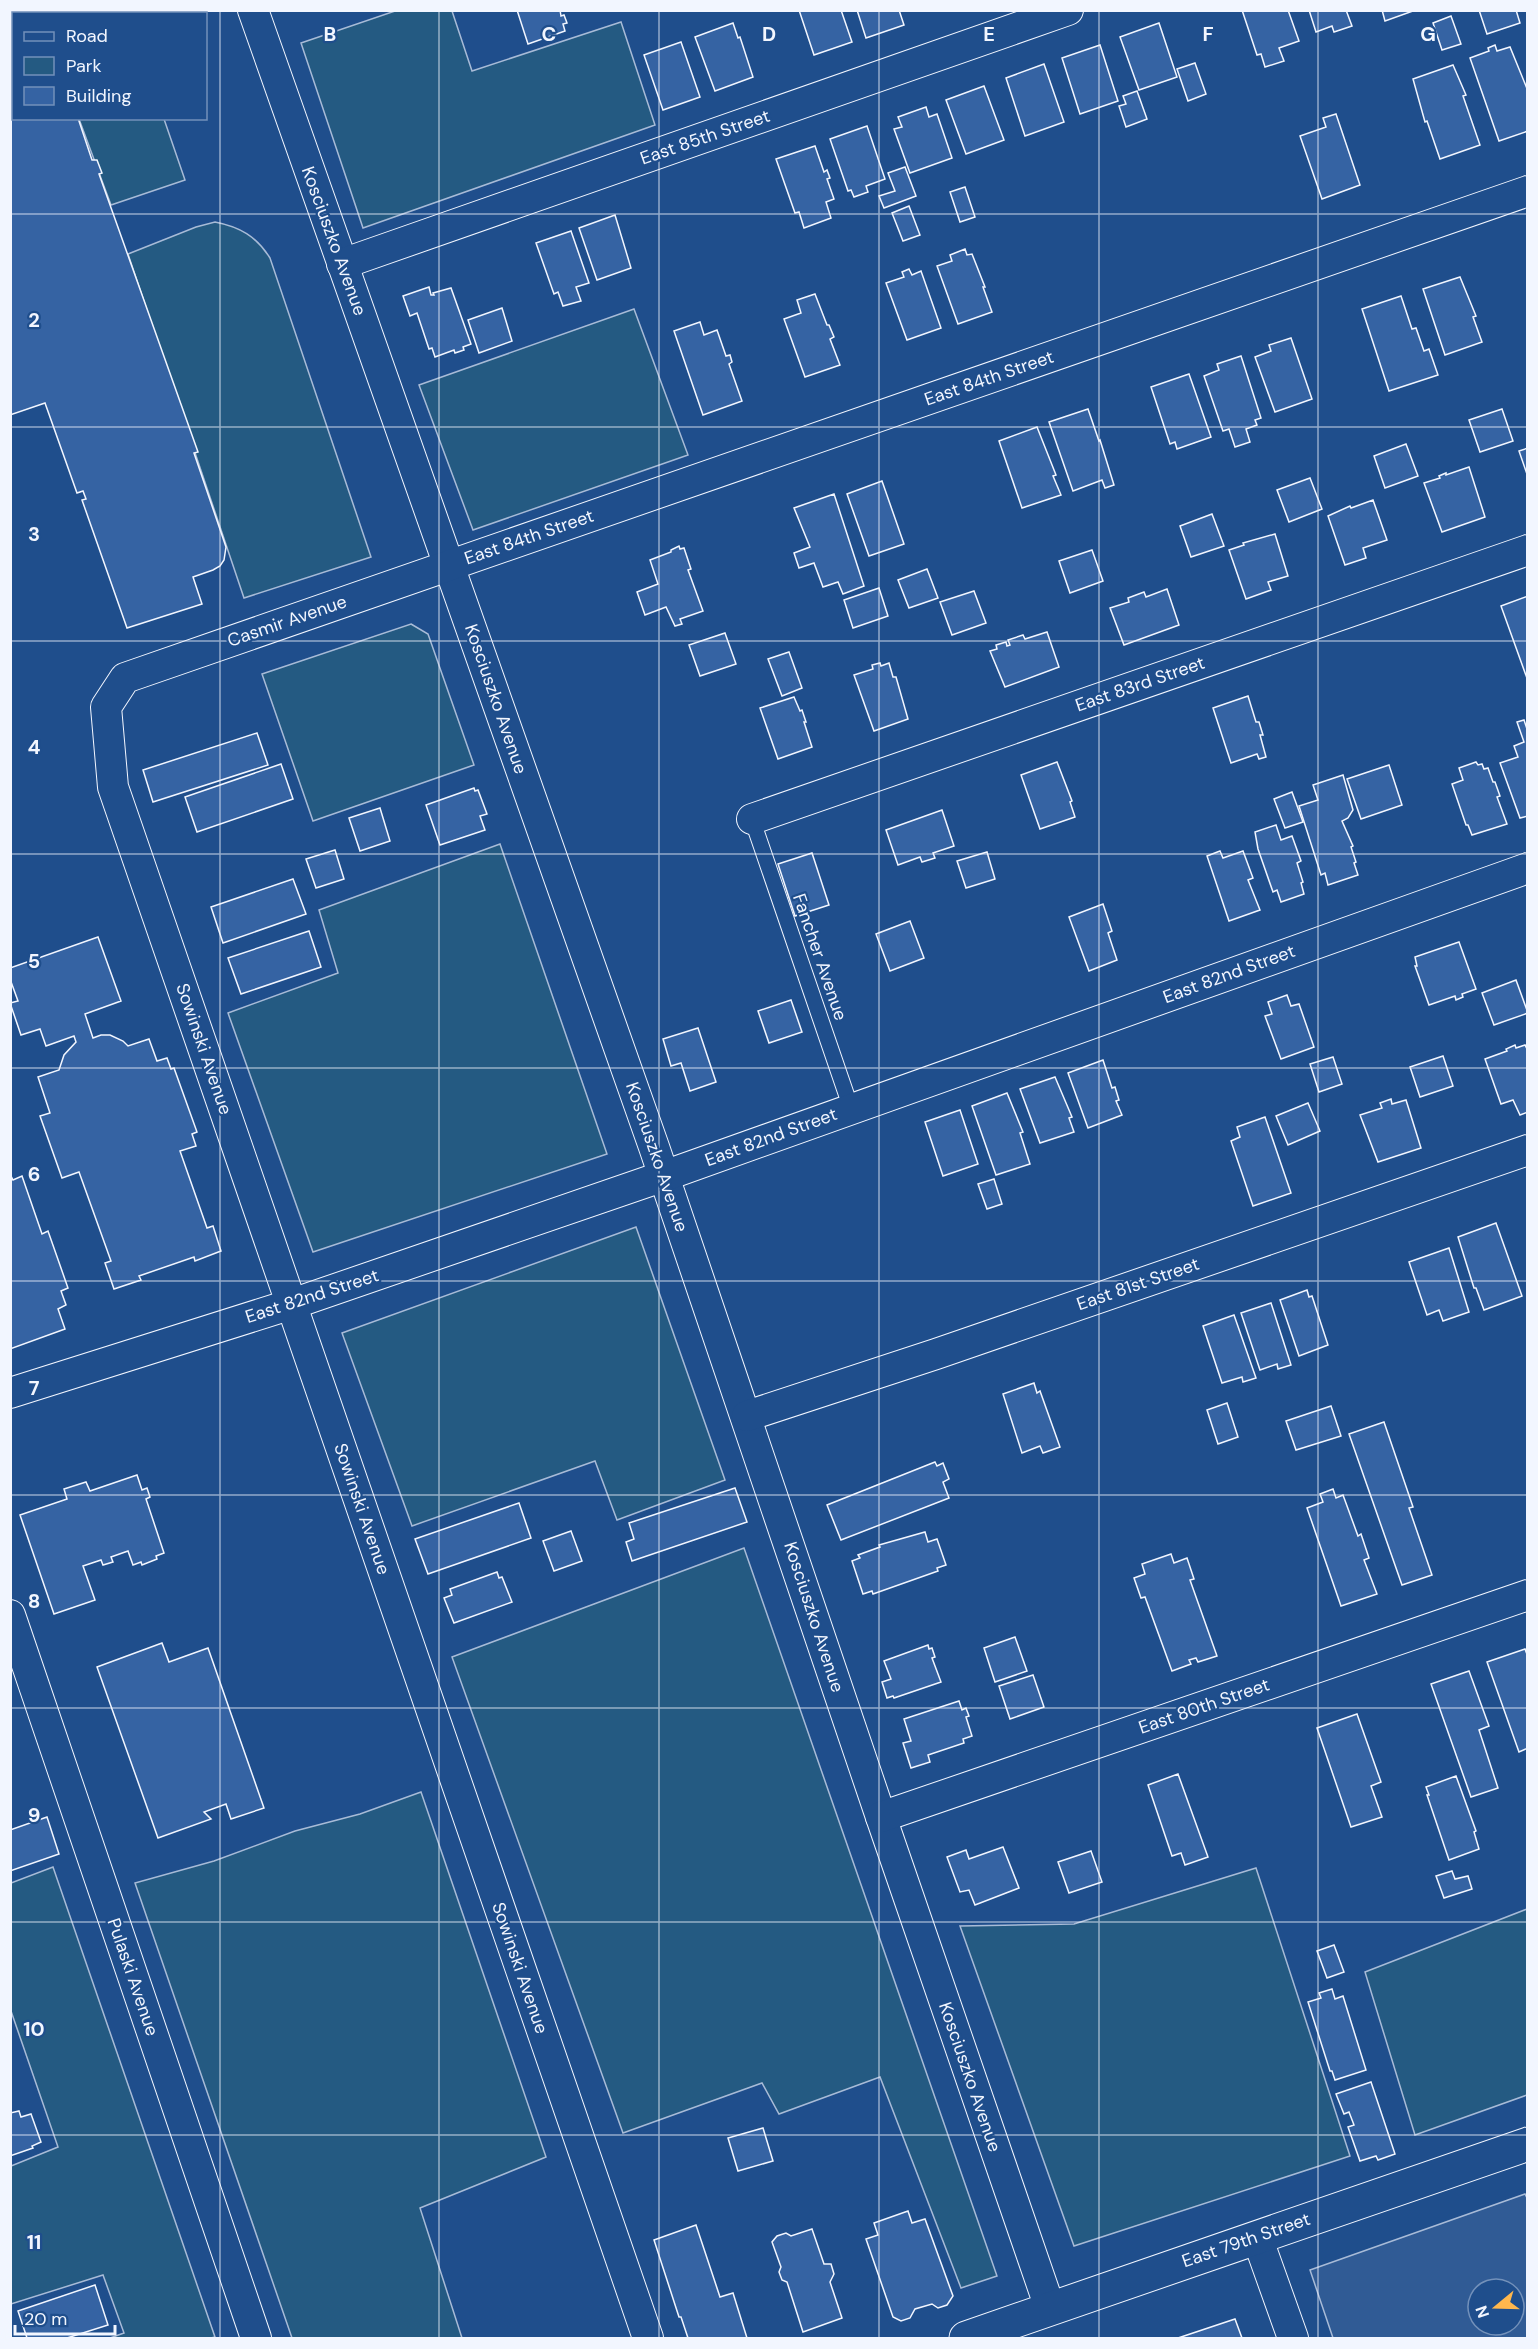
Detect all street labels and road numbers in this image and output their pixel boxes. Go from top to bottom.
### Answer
street label: East 85th Street [637,104,773,170]
street label: Kosciuszko Avenue [296,163,372,319]
street label: East 84th Street [921,345,1057,411]
street label: East 84th Street [461,504,597,570]
street label: Casmir Avenue [224,589,350,653]
street label: Kosciuszko Avenue [459,621,533,777]
street label: East 83rd Street [1072,651,1208,717]
street label: Fancher Avenue [787,890,853,1024]
street label: East 82nd Street [1160,939,1298,1009]
street label: Sowinski Avenue [170,980,238,1118]
street label: Kosciuszko Avenue [620,1079,694,1235]
street label: East 82nd Street [702,1102,840,1172]
street label: East 81st Street [1074,1252,1202,1316]
street label: East 82nd Street [242,1263,382,1329]
street label: Sowinski Avenue [328,1440,396,1578]
street label: Kosciuszko Avenue [778,1539,850,1695]
street label: East 80th Street [1135,1672,1273,1740]
street label: Sowinski Avenue [486,1899,554,2037]
street label: Pulaski Avenue [102,1915,164,2039]
street label: Kosciuszko Avenue [933,1999,1007,2155]
street label: East 79th Street [1179,2207,1313,2273]

